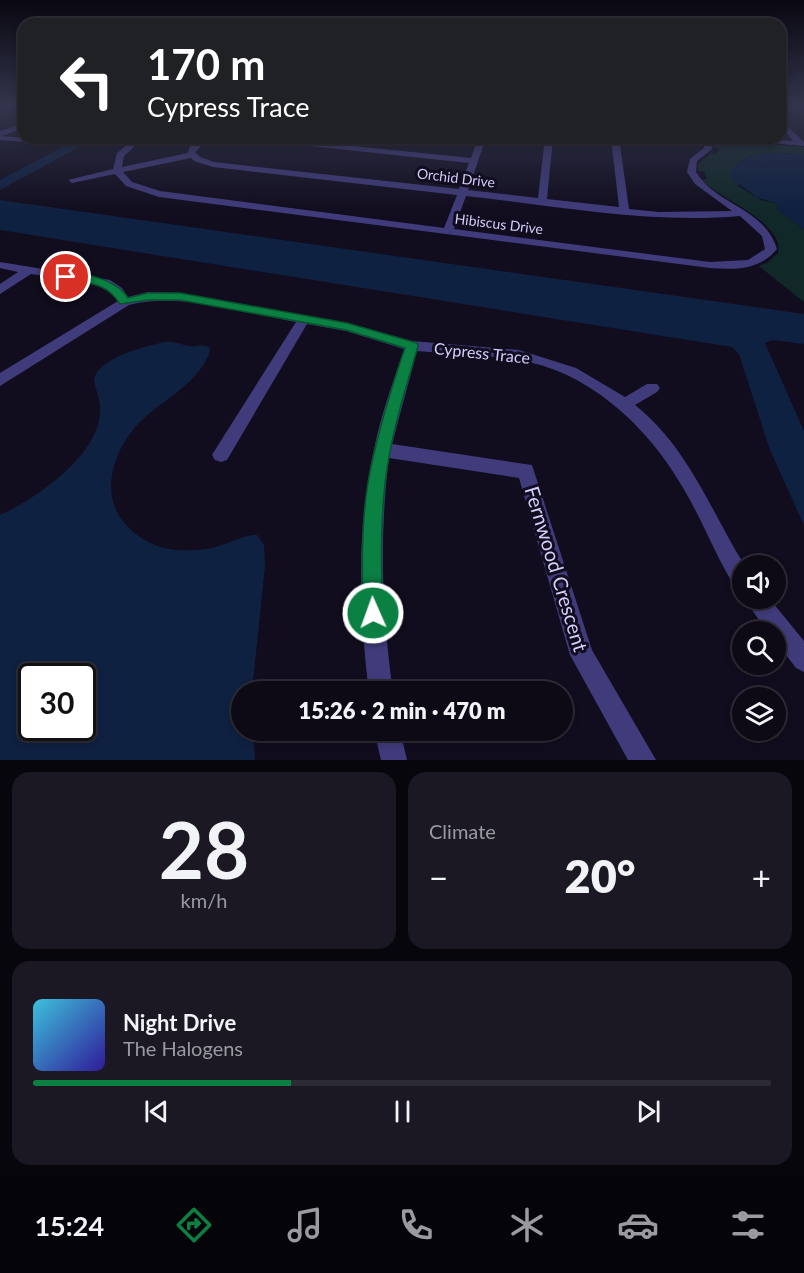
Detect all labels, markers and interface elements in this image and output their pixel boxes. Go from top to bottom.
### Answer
text: 170 m [147,39,265,89]
icon: left [48,42,126,120]
text: Cypress Trace [147,90,310,123]
street label: Orchid Drive [416,164,496,191]
street label: Hibiscus Drive [454,210,544,237]
pin [40,251,91,302]
icon: arrive [49,260,82,293]
street label: Cypress Trace [433,338,531,367]
street label: Fernwood Crescent [520,483,594,654]
map controls [732,555,786,741]
button: sound [732,555,786,609]
position arrow [341,581,405,645]
button: search [732,621,786,675]
speed limit sign: 30 [18,663,96,741]
button: layers [732,687,786,741]
text: 15:26 · 2 min · 470 m [299,697,505,724]
text: 28 [159,802,249,896]
text: Climate [429,819,496,843]
text: 20° [565,849,635,903]
text: − [429,857,448,897]
text: + [752,857,771,897]
text: km/h [181,888,227,912]
text: Night Drive [123,1009,236,1036]
text: The Halogens [123,1036,243,1060]
icon: previous [140,1095,173,1128]
icon: pause [386,1095,419,1128]
icon: next [632,1095,665,1128]
icon: directions [173,1204,215,1246]
icon: music [284,1204,326,1246]
icon: phone [395,1204,437,1246]
icon: climate [506,1204,548,1246]
icon: car [617,1204,659,1246]
icon: filters [727,1204,769,1246]
text: 15:24 [34,1209,104,1242]

